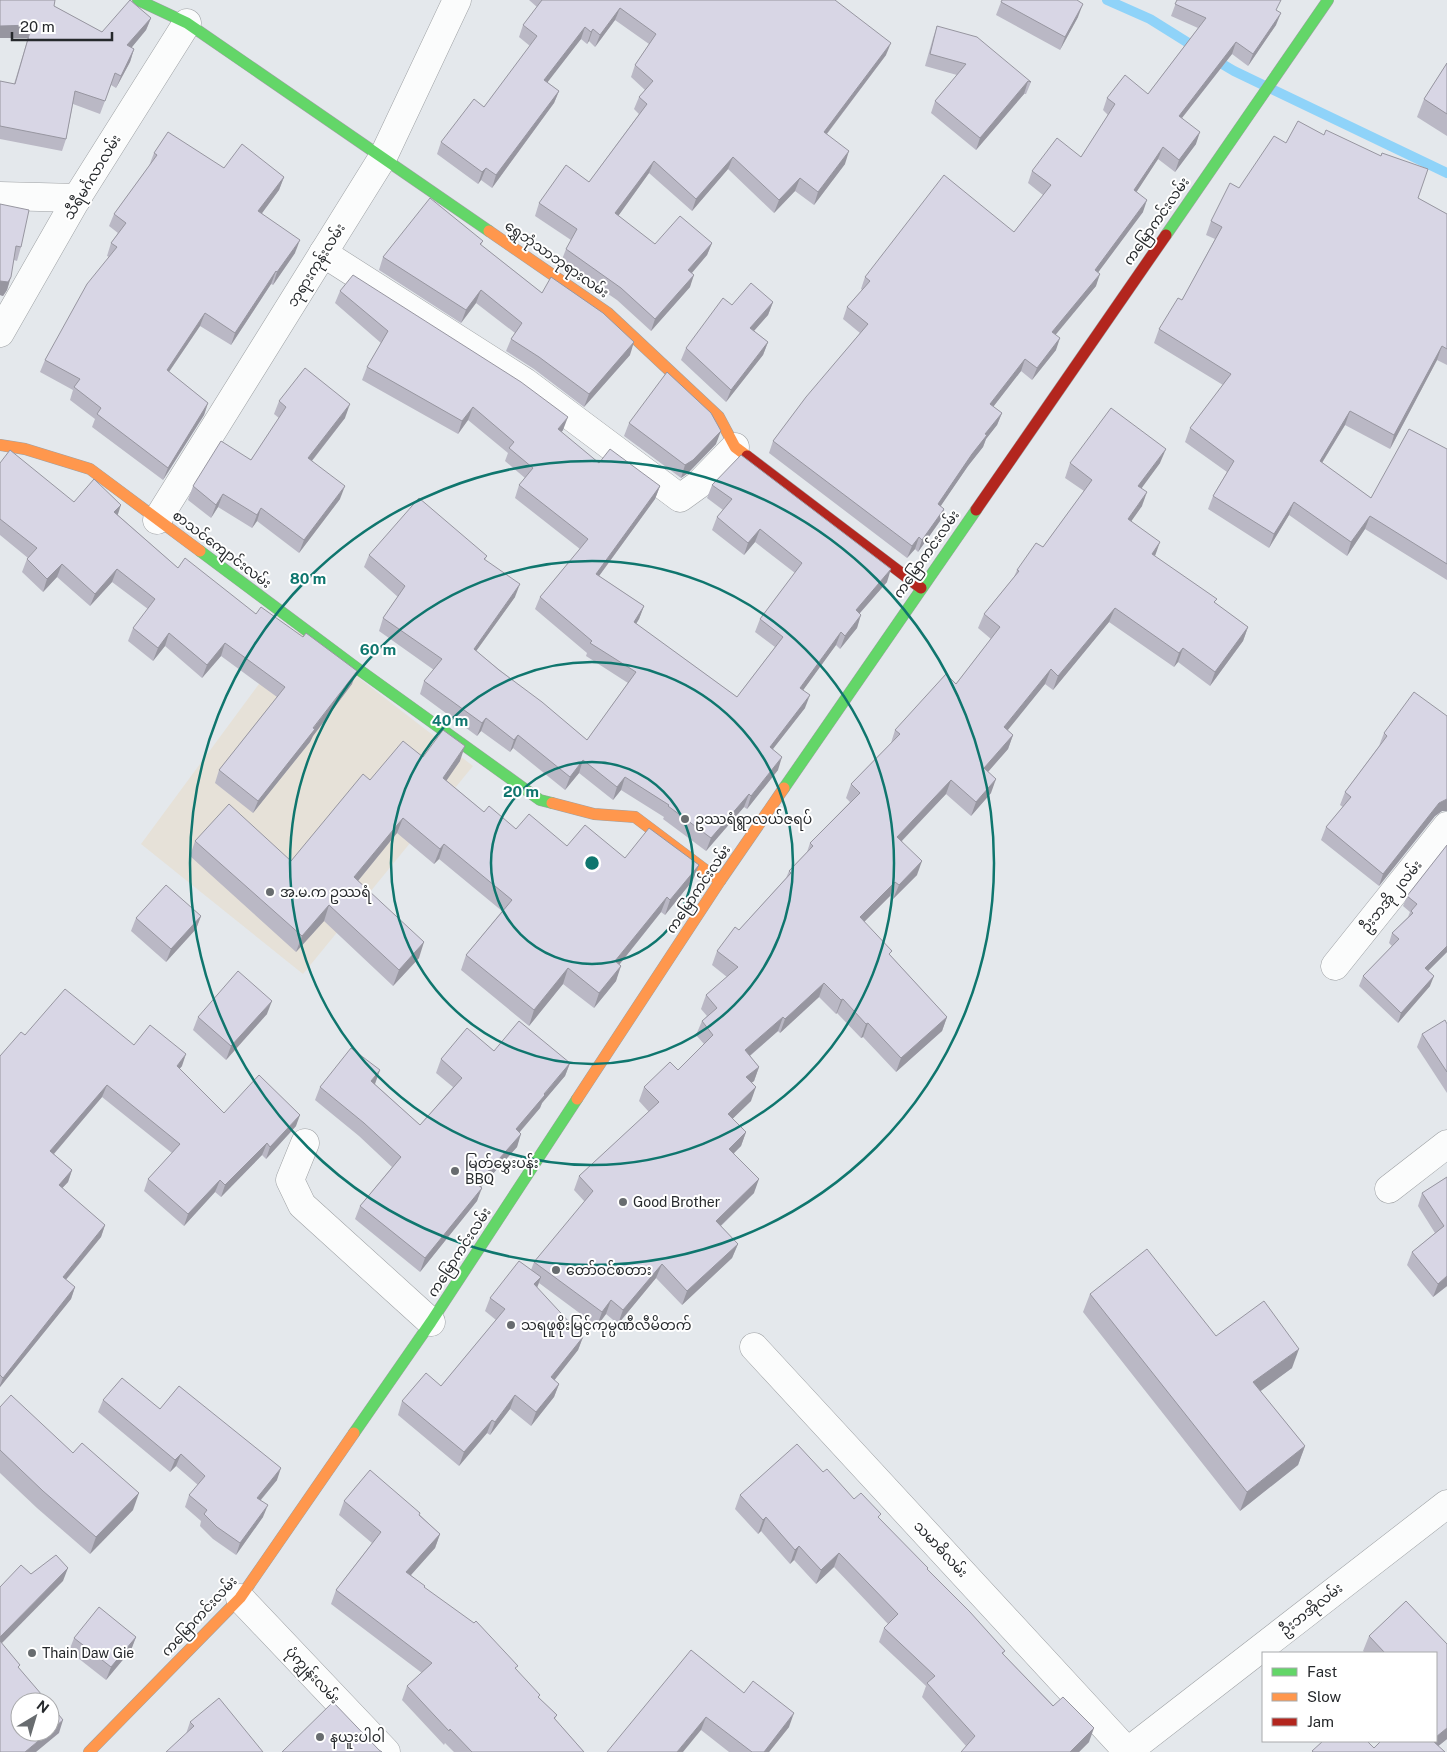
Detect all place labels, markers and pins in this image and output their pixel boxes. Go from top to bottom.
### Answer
place label: ဥဿရံရွာလယ်ဇရပ် [695,809,812,831]
marker: ဥဿရံရွာလယ်ဇရပ် [679,813,691,825]
centre of rings [583,854,601,872]
place label: အ.မ.က ဥဿရံ [280,884,372,904]
marker: အ.မ.က ဥဿရံ [264,886,276,898]
place label: မြတ်မွှေးပန်း BBQ [465,1153,539,1187]
marker: မြတ်မွှေးပန်း BBQ [449,1165,461,1177]
place label: Good Brother [633,1194,720,1210]
marker: Good Brother [617,1196,629,1208]
place label: တော်ဝင်စတား [566,1260,652,1278]
marker: တော်ဝင်စတား [550,1264,562,1276]
place label: သရဖူစိုးမြင့်ကုမ္ပဏီလီမိတက် [521,1315,691,1337]
marker: သရဖူစိုးမြင့်ကုမ္ပဏီလီမိတက် [505,1319,517,1331]
place label: Thain Daw Gie [42,1645,134,1661]
marker: Thain Daw Gie [26,1647,38,1659]
place label: နယူးပါဝါ [330,1727,385,1749]
marker: နယူးပါဝါ [314,1731,326,1743]

